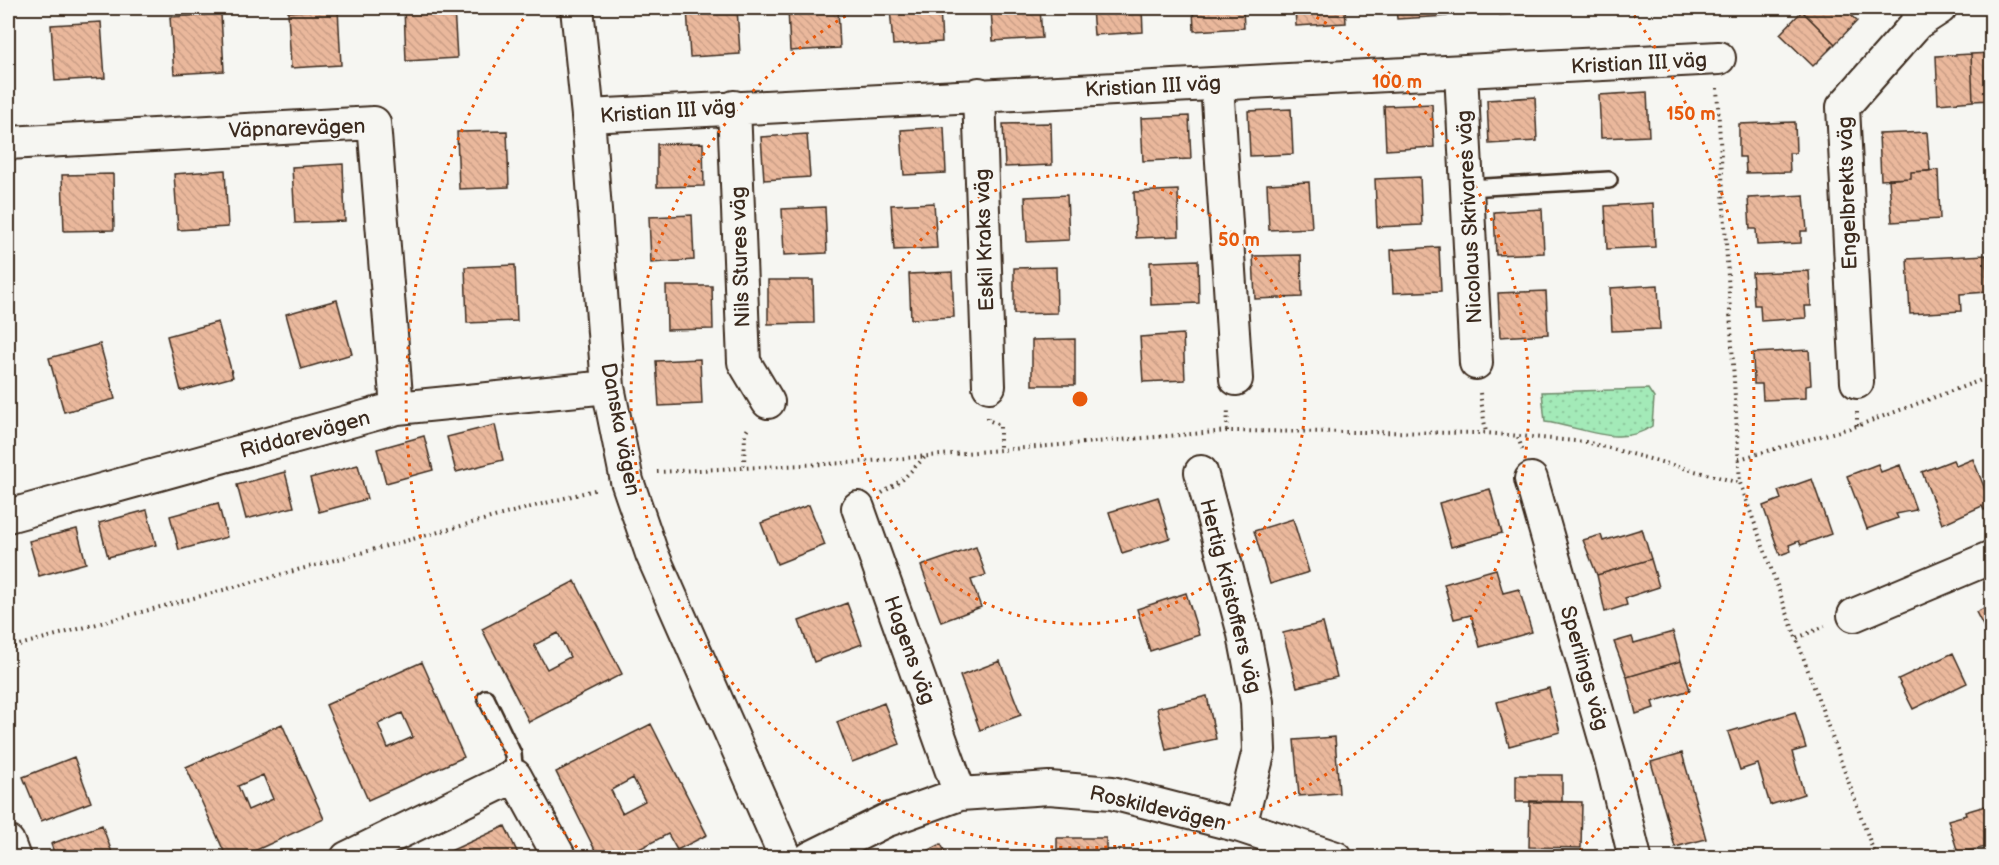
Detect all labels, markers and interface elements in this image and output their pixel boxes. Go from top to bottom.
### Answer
street label: Kristian III väg [1570,47,1708,80]
street label: Kristian III väg [1084,70,1222,103]
text: 100 m [1372,72,1422,93]
street label: Kristian III väg [599,94,737,129]
text: 150 m [1666,104,1716,125]
street label: Nicolaus Skrivares väg [1451,110,1488,324]
street label: Väpnarevägen [228,114,366,143]
street label: Engelbrekts väg [1832,116,1863,270]
street label: Eskil Kraks väg [970,168,999,312]
street label: Nils Stures väg [726,186,755,328]
text: 50 m [1218,230,1260,251]
street label: Danska vägen [595,361,646,498]
centre of rings [1070,389,1090,409]
street label: Riddarevägen [237,405,373,464]
street label: Hertig Kristoffers väg [1194,496,1267,696]
street label: Hagens väg [878,593,941,708]
street label: Sperlings väg [1555,603,1614,733]
street label: Roskildevägen [1087,781,1229,836]

